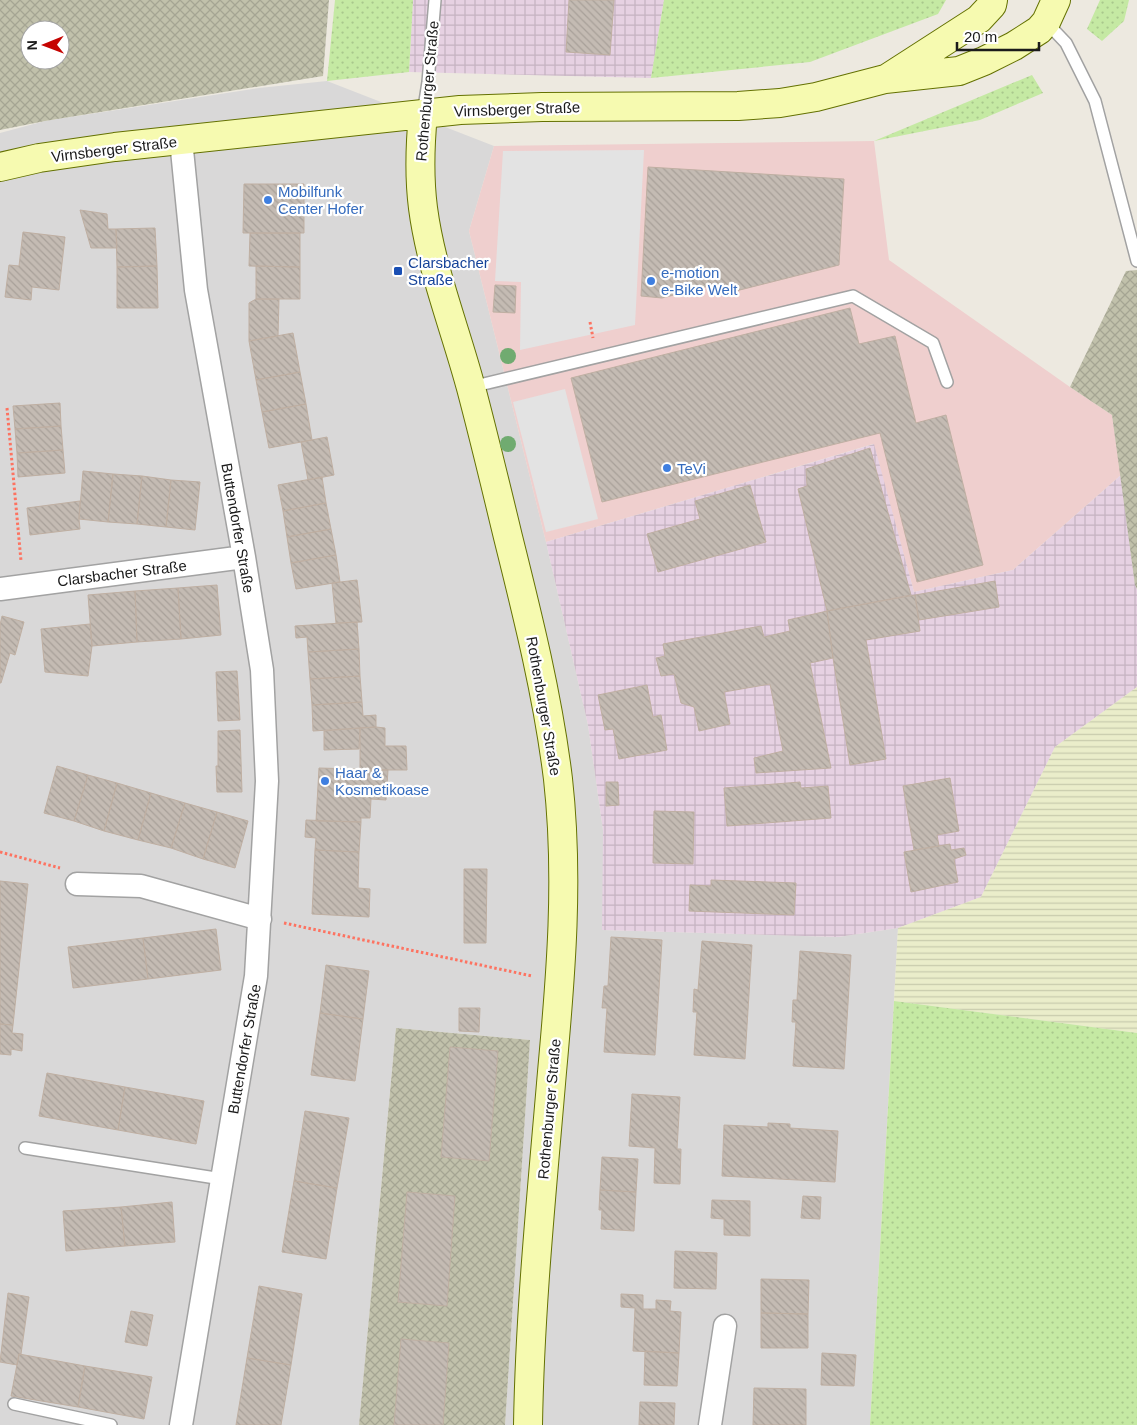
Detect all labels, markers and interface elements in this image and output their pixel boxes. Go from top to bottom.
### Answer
north arrow [20,20,70,70]
street label: Rothenburger Straße [412,20,442,162]
scale bar [957,20,1040,52]
text: 20 m [964,28,997,45]
text: N [24,40,40,50]
street label: Virnsberger Straße [454,98,580,120]
street label: Virnsberger Straße [50,133,178,165]
place label: Mobilfunk Center Hofer [278,183,364,217]
marker: Mobilfunk Center Hofer [262,194,274,206]
place label: Clarsbacher Straße [408,254,489,288]
place label: e-motion e-Bike Welt [661,264,738,298]
marker: Clarsbacher Straße [392,265,404,277]
marker: e-motion e-Bike Welt [645,275,657,287]
place label: TeVi [677,460,706,477]
street label: Buttendorfer Straße [218,462,258,594]
marker: TeVi [661,462,673,474]
street label: Clarsbacher Straße [56,557,188,589]
street label: Rothenburger Straße [523,635,565,777]
place label: Haar & Kosmetikoase [335,764,429,798]
marker: Haar & Kosmetikoase [319,775,331,787]
street label: Buttendorfer Straße [224,983,264,1115]
street label: Rothenburger Straße [534,1038,564,1180]

